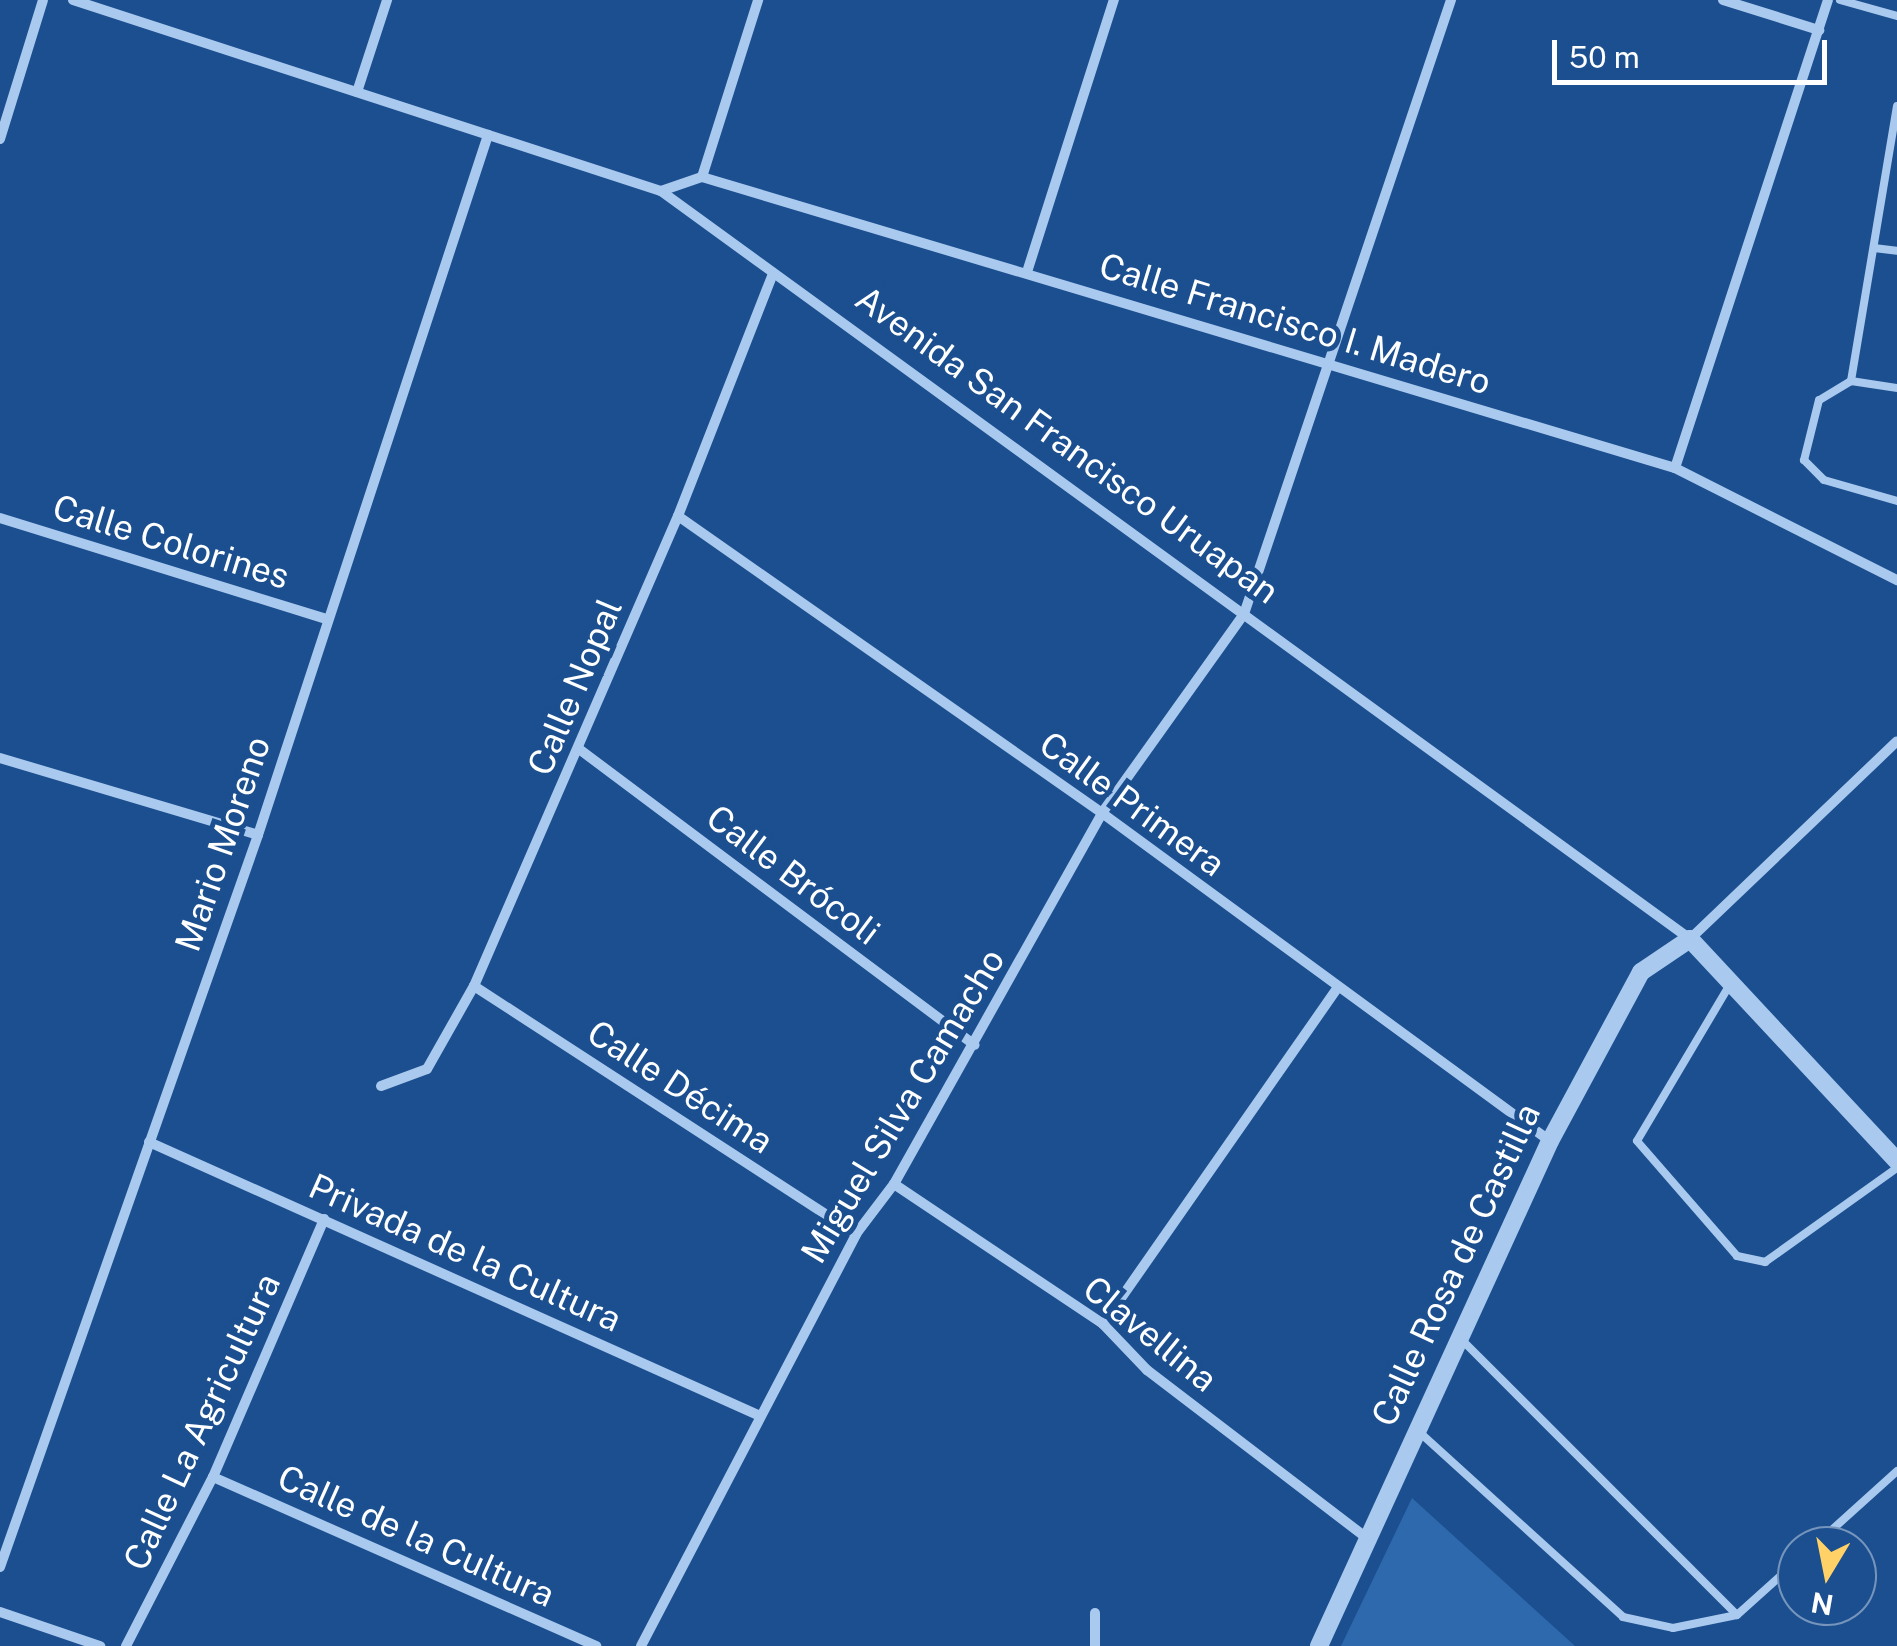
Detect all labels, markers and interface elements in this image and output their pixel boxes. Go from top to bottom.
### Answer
scale bar [1557,20,1832,82]
text: 50 m [1569,39,1640,75]
street label: Calle Francisco I. Madero [1094,244,1496,404]
street label: Avenida San Francisco Uruapan [847,277,1287,613]
street label: Calle Colorines [48,486,294,598]
street label: Calle Nopal [519,592,631,782]
street label: Calle Primera [1031,723,1233,885]
street label: Mario Moreno [167,731,279,957]
street label: Calle Brócoli [698,796,888,954]
street label: Miguel Silva Camacho [793,941,1013,1271]
street label: Calle Décima [579,1011,781,1163]
street label: Calle Rosa de Castilla [1363,1097,1549,1433]
street label: Privada de la Cultura [302,1165,628,1341]
street label: Calle La Agricultura [115,1267,289,1577]
street label: Clavellina [1075,1268,1225,1400]
street label: Calle de la Cultura [271,1456,561,1616]
north arrow [1777,1526,1877,1626]
text: N [1808,1586,1836,1622]

